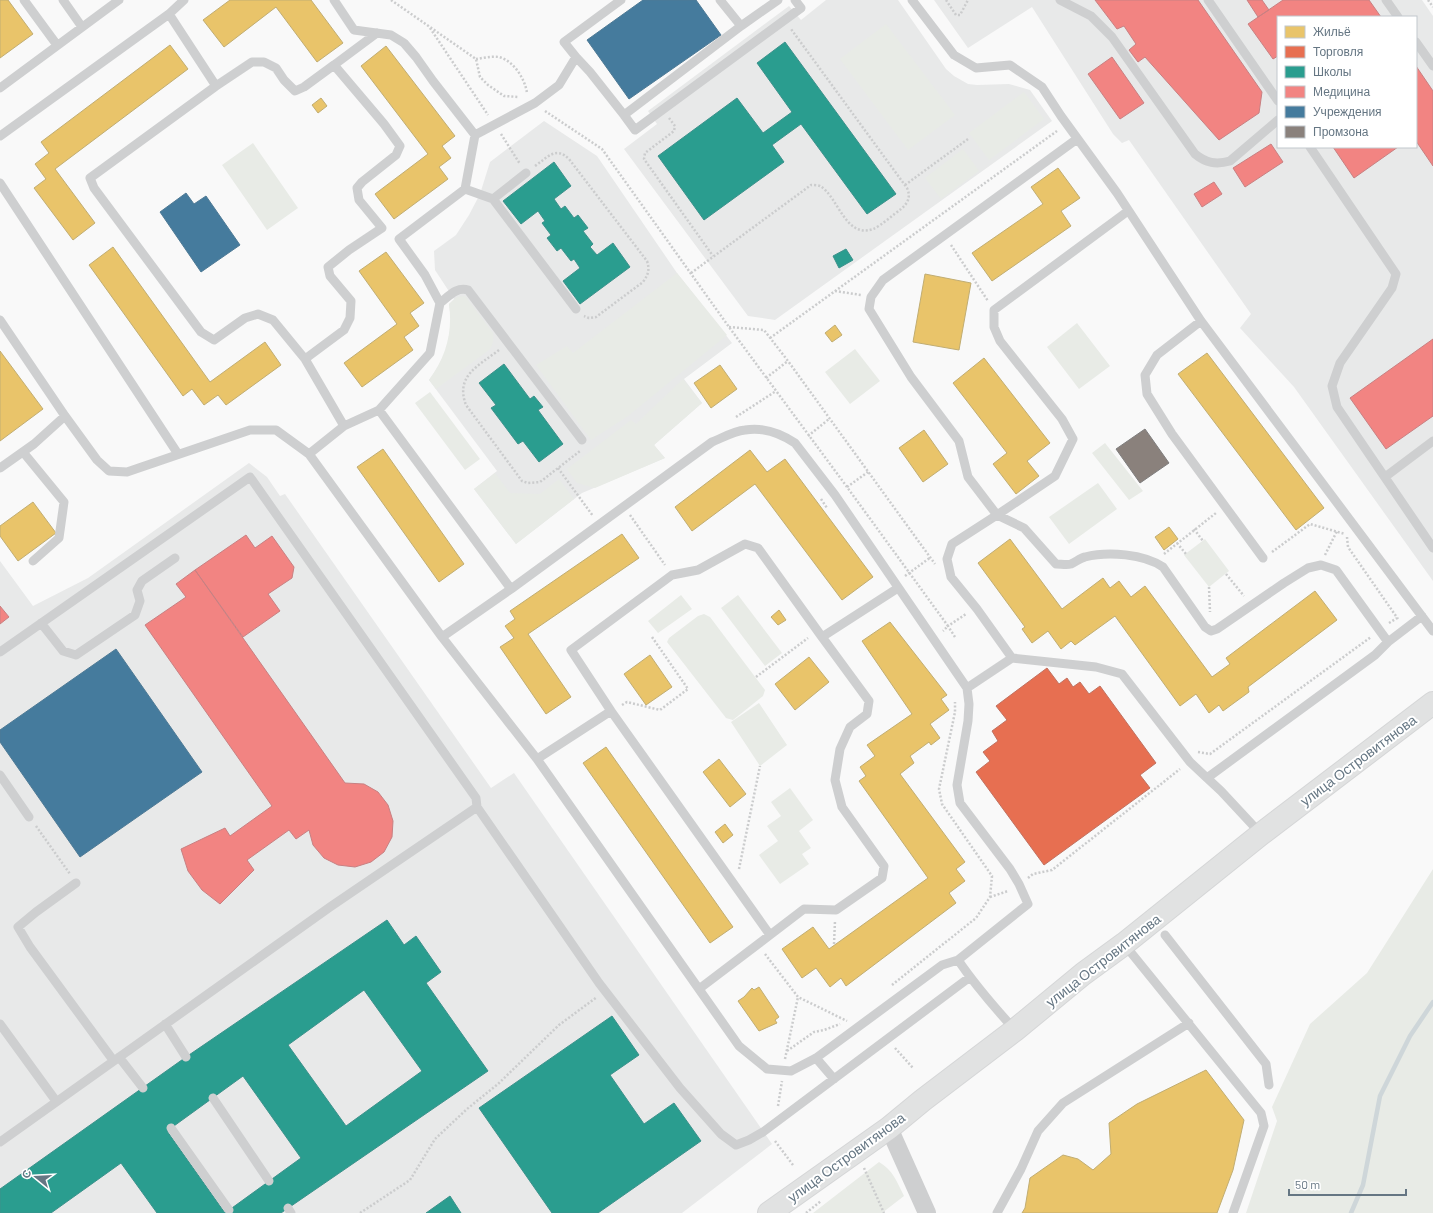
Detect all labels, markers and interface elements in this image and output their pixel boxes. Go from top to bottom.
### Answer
legend [1277,16,1417,148]
text: Жильё [1313,24,1351,38]
text: Торговля [1313,44,1363,59]
text: Школы [1313,64,1351,78]
text: Медицина [1313,84,1370,99]
text: Учреждения [1313,104,1382,119]
text: Промзона [1313,124,1369,139]
street label: улица Островитянова [1297,711,1420,809]
street label: улица Островитянова [1042,910,1164,1010]
street label: улица Островитянова [784,1109,908,1205]
north arrow [16,1157,56,1197]
text: С [19,1168,33,1180]
scale bar [1289,1171,1406,1197]
text: 50 m [1295,1177,1320,1191]

